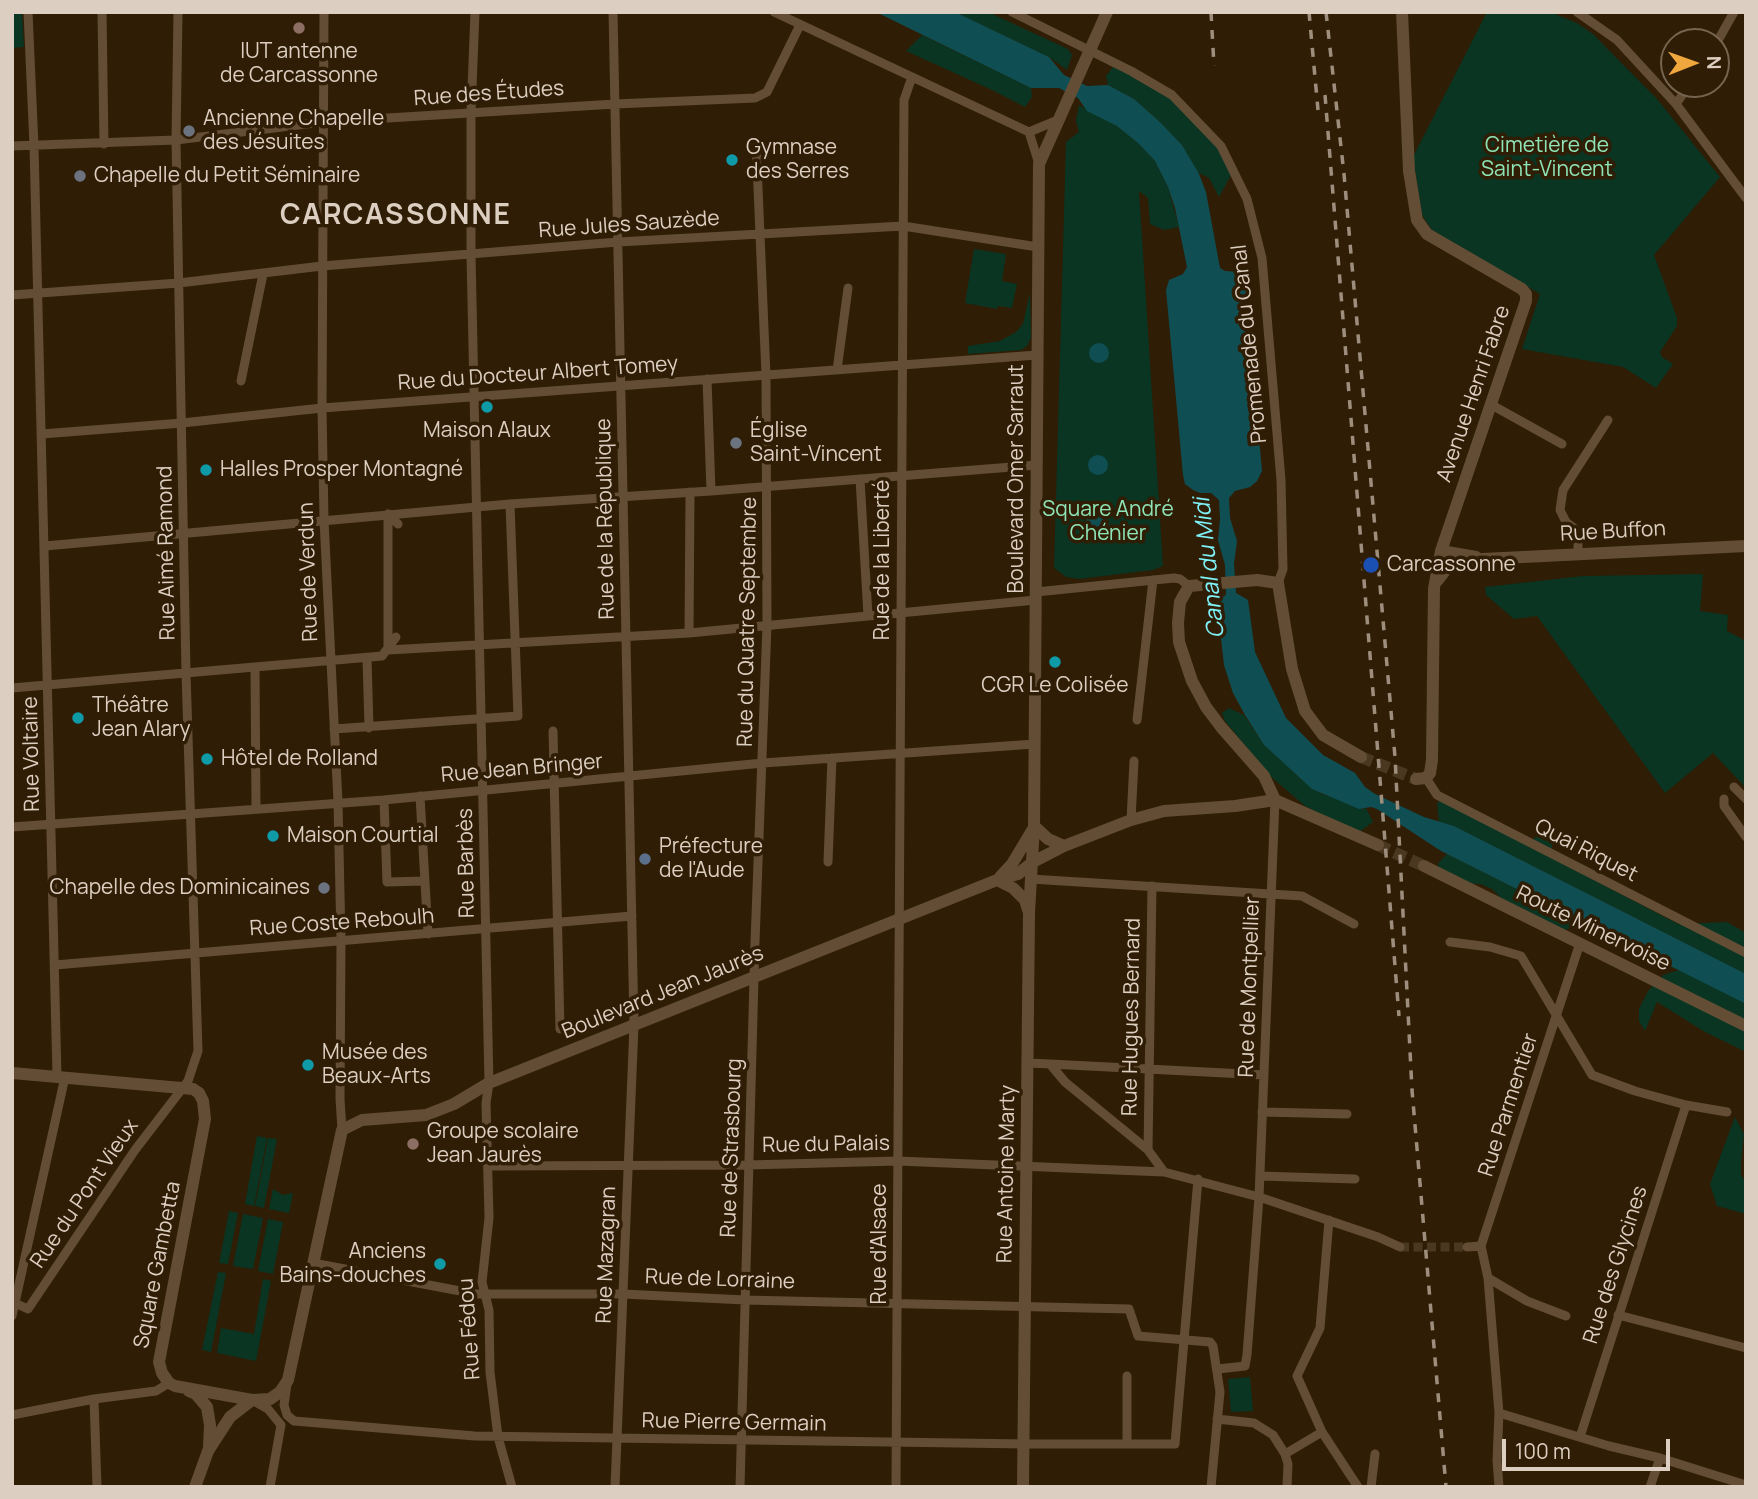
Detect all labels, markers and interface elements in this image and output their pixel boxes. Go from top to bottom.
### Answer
marker: IUT antenne de Carcassonne [291,20,307,36]
north arrow [1660,28,1730,98]
place label: IUT antenne de Carcassonne [220,39,378,89]
text: N [1701,56,1727,70]
street label: Rue des Études [413,76,565,112]
place label: Ancienne Chapelle des Jésuites [203,106,384,156]
marker: Ancienne Chapelle des Jésuites [181,123,197,139]
park label: Cimetière de Saint-Vincent [1481,133,1613,183]
place label: Gymnase des Serres [746,135,849,185]
marker: Gymnase des Serres [724,152,740,168]
place label: Chapelle du Petit Séminaire [94,163,360,189]
marker: Chapelle du Petit Séminaire [72,168,88,184]
district label: CARCASSONNE [281,199,511,233]
street label: Rue Jules Sauzède [538,206,720,244]
street label: Promenade du Canal [1227,243,1273,445]
street label: Avenue Henri Fabre [1432,302,1516,486]
street label: Rue du Docteur Albert Tomey [397,352,679,396]
street label: Boulevard Omer Sarraut [1004,364,1030,594]
marker: Maison Alaux [479,399,495,415]
place label: Maison Alaux [423,418,551,444]
street label: Rue de la République [592,418,620,620]
place label: Église Saint-Vincent [750,418,882,468]
marker: Église Saint-Vincent [728,435,744,451]
place label: Halles Prosper Montagné [220,457,463,483]
marker: Halles Prosper Montagné [198,462,214,478]
street label: Rue Aimé Ramond [153,465,181,641]
street label: Rue de la Liberté [870,480,896,640]
water label: Canal du Midi [1189,496,1231,640]
street label: Rue du Quatre Septembre [733,497,763,747]
park label: Square André Chénier [1042,497,1174,547]
street label: Rue de Verdun [294,502,324,642]
street label: Rue Buffon [1559,517,1667,547]
place label: Carcassonne [1387,552,1516,578]
marker: Carcassonne [1361,555,1381,575]
marker: CGR Le Colisée [1047,654,1063,670]
place label: CGR Le Colisée [981,673,1129,699]
place label: Théâtre Jean Alary [92,693,191,743]
street label: Rue Voltaire [18,696,46,812]
marker: Théâtre Jean Alary [70,710,86,726]
place label: Hôtel de Rolland [221,746,378,772]
street label: Rue Jean Bringer [440,749,604,789]
marker: Hôtel de Rolland [199,751,215,767]
street label: Rue Barbès [453,808,481,918]
street label: Quai Riquet [1530,814,1642,888]
place label: Maison Courtial [287,823,439,849]
marker: Maison Courtial [265,828,281,844]
place label: Préfecture de l'Aude [659,834,763,884]
marker: Préfecture de l'Aude [637,851,653,867]
place label: Chapelle des Dominicaines [49,875,310,901]
marker: Chapelle des Dominicaines [316,880,332,896]
street label: Route Minervoise [1512,881,1674,977]
street label: Rue de Montpellier [1234,896,1266,1078]
street label: Rue Coste Reboulh [249,904,435,942]
street label: Rue Hugues Bernard [1118,918,1146,1116]
street label: Boulevard Jean Jaurès [559,941,767,1045]
street label: Rue Parmentier [1474,1030,1544,1180]
place label: Musée des Beaux-Arts [322,1040,431,1090]
marker: Musée des Beaux-Arts [300,1057,316,1073]
street label: Rue de Strasbourg [716,1058,748,1238]
street label: Rue Antoine Marty [993,1085,1021,1263]
street label: Rue du Pont Vieux [26,1115,144,1273]
place label: Groupe scolaire Jean Jaurès [427,1119,579,1169]
street label: Rue du Palais [762,1131,890,1159]
marker: Groupe scolaire Jean Jaurès [405,1136,421,1152]
street label: Square Gambetta [129,1179,187,1351]
street label: Rue d'Alsace [867,1183,893,1305]
street label: Rue des Glycines [1579,1183,1653,1347]
street label: Rue Mazagran [592,1186,622,1324]
place label: Anciens Bains-douches [280,1239,426,1289]
marker: Anciens Bains-douches [432,1256,448,1272]
street label: Rue de Lorraine [644,1265,796,1295]
street label: Rue Fédou [454,1277,486,1381]
street label: Rue Pierre Germain [641,1409,827,1437]
scale bar [1506,1426,1674,1470]
text: 100 m [1515,1437,1571,1465]

